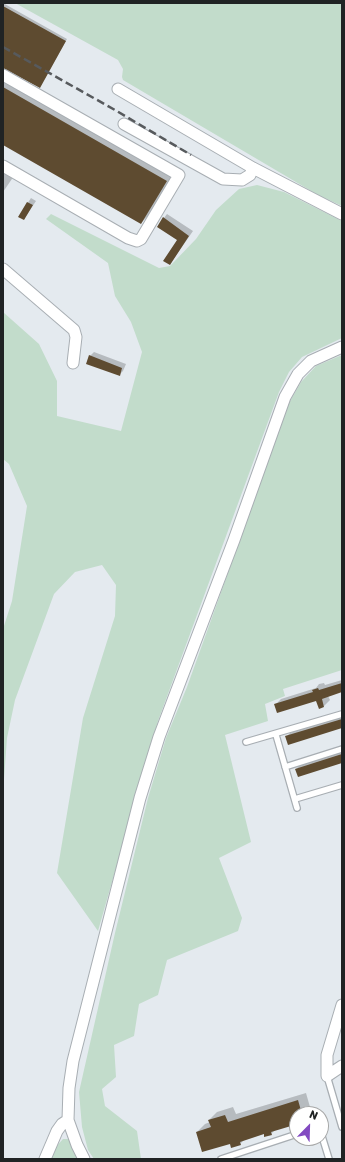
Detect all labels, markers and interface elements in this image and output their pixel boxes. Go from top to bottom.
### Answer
north arrow [289,1106,329,1146]
text: N [307,1108,320,1123]

